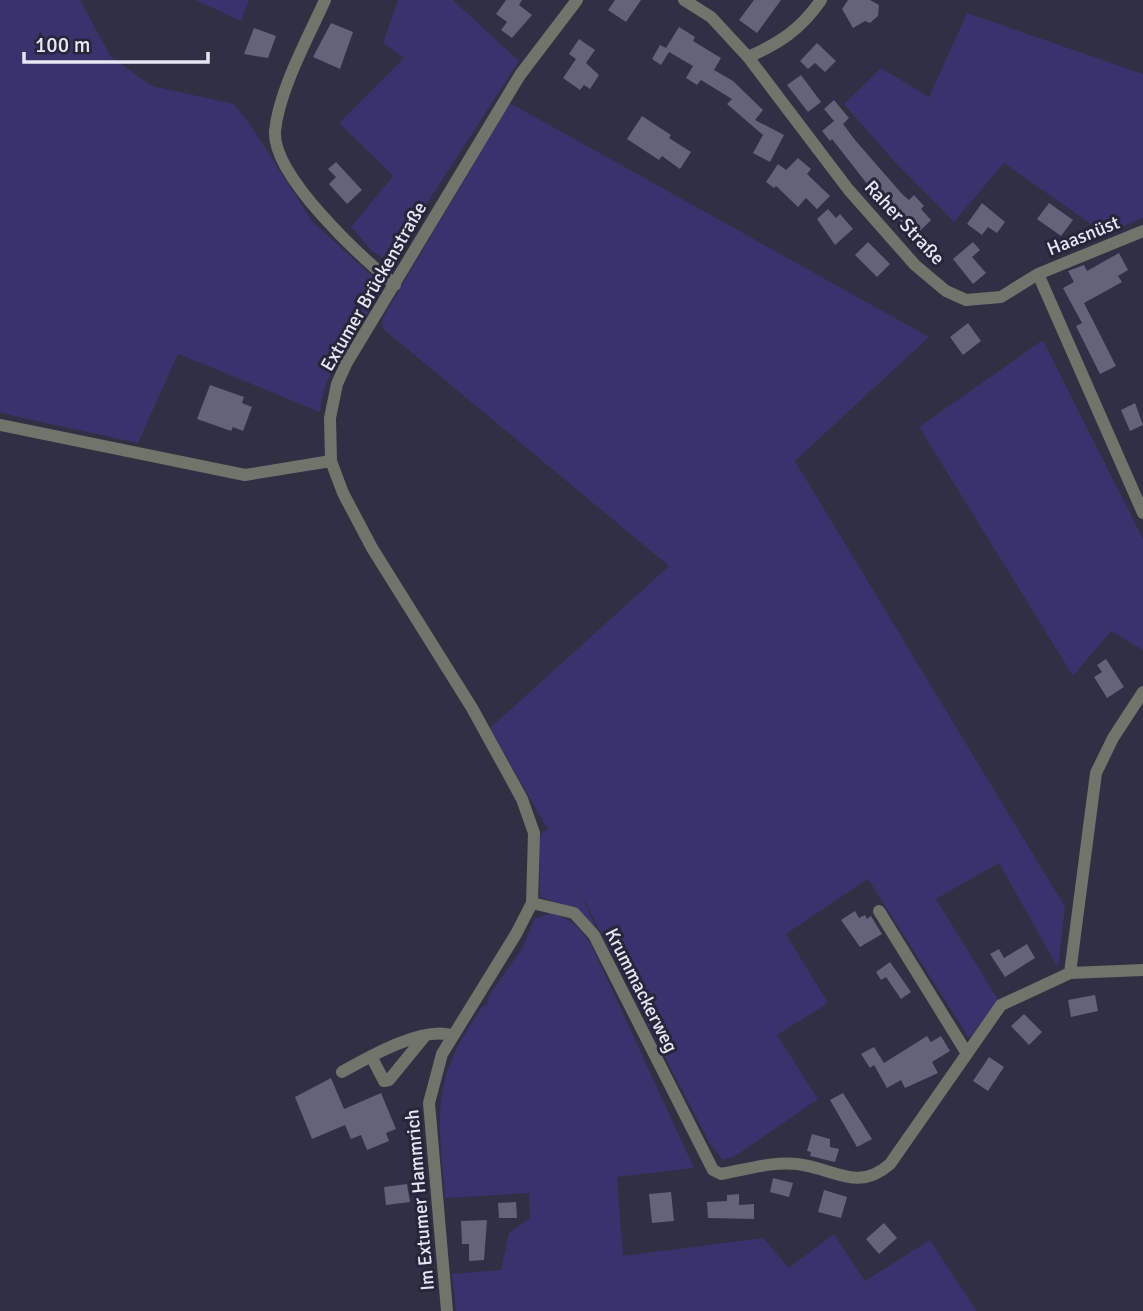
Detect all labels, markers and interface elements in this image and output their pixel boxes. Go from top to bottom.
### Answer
scale bar [24,21,208,65]
text: 100 m [35,32,90,58]
street label: Raher Straße [859,175,950,270]
street label: Extumer Brückenstraße [316,197,432,376]
street label: Haasnüst [1044,210,1123,261]
street label: Krummackerweg [599,924,683,1057]
street label: Im Extumer Hammrich [400,1108,440,1292]

